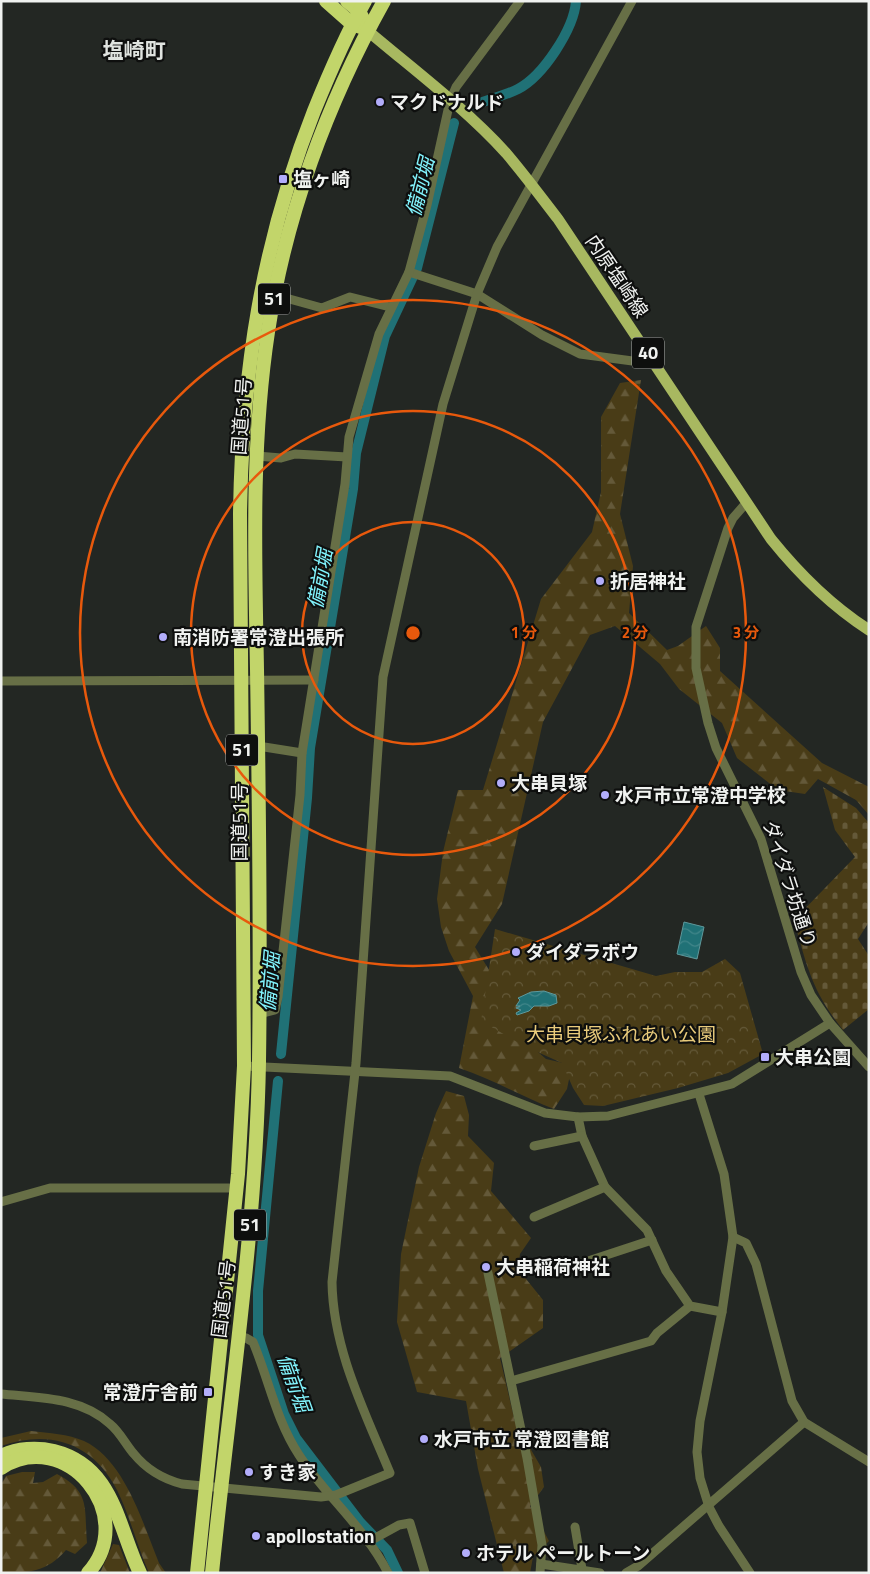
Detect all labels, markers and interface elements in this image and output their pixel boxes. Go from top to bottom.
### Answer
district label: 塩崎町 [103,34,166,66]
place label: マクドナルド [390,87,504,116]
marker: マクドナルド [374,96,386,108]
water label: 備前堀 [397,151,443,220]
place label: 塩ヶ崎 [293,164,350,193]
marker: 塩ヶ崎 [277,173,289,185]
street label: 内原塩崎線 [579,228,656,323]
road number: 51 [258,284,290,314]
road number: 40 [632,338,664,368]
street label: 国道51号 [223,376,258,456]
water label: 備前堀 [299,544,341,611]
place label: 折居神社 [610,566,686,595]
marker: 折居神社 [594,575,606,587]
text: 1 分 [511,621,537,644]
text: 2 分 [622,621,648,644]
text: 3 分 [733,621,759,644]
place label: 南消防署常澄出張所 [173,622,344,651]
centre of rings [404,624,422,642]
marker: 南消防署常澄出張所 [157,631,169,643]
road number: 51 [226,734,258,766]
place label: 大串貝塚 [511,768,587,797]
marker: 大串貝塚 [495,777,507,789]
place label: 水戸市立常澄中学校 [615,780,786,809]
street label: 国道51号 [224,783,253,861]
marker: 水戸市立常澄中学校 [599,789,611,801]
street label: ダイダラ坊通り [756,816,825,951]
place label: ダイダラボウ [526,937,639,966]
marker: ダイダラボウ [510,946,522,958]
water label: 備前堀 [251,948,288,1013]
park label: 大串貝塚ふれあい公園 [526,1019,716,1048]
place label: 大串公園 [775,1042,851,1071]
marker: 大串公園 [759,1051,771,1063]
road number: 51 [234,1210,266,1240]
place label: 大串稲荷神社 [496,1252,610,1281]
street label: 国道51号 [203,1258,242,1340]
marker: 大串稲荷神社 [480,1261,492,1273]
water label: 備前堀 [270,1349,320,1419]
place label: 常澄庁舎前 [103,1377,198,1406]
marker: 常澄庁舎前 [202,1386,214,1398]
place label: 水戸市立 常澄図書館 [434,1424,609,1453]
marker: 水戸市立 常澄図書館 [418,1433,430,1445]
place label: すき家 [259,1457,316,1486]
marker: すき家 [243,1466,255,1478]
place label: apollostation [266,1521,375,1550]
marker: apollostation [250,1530,262,1542]
place label: ホテル ペールトーン [476,1538,650,1567]
marker: ホテル ペールトーン [460,1547,472,1559]

